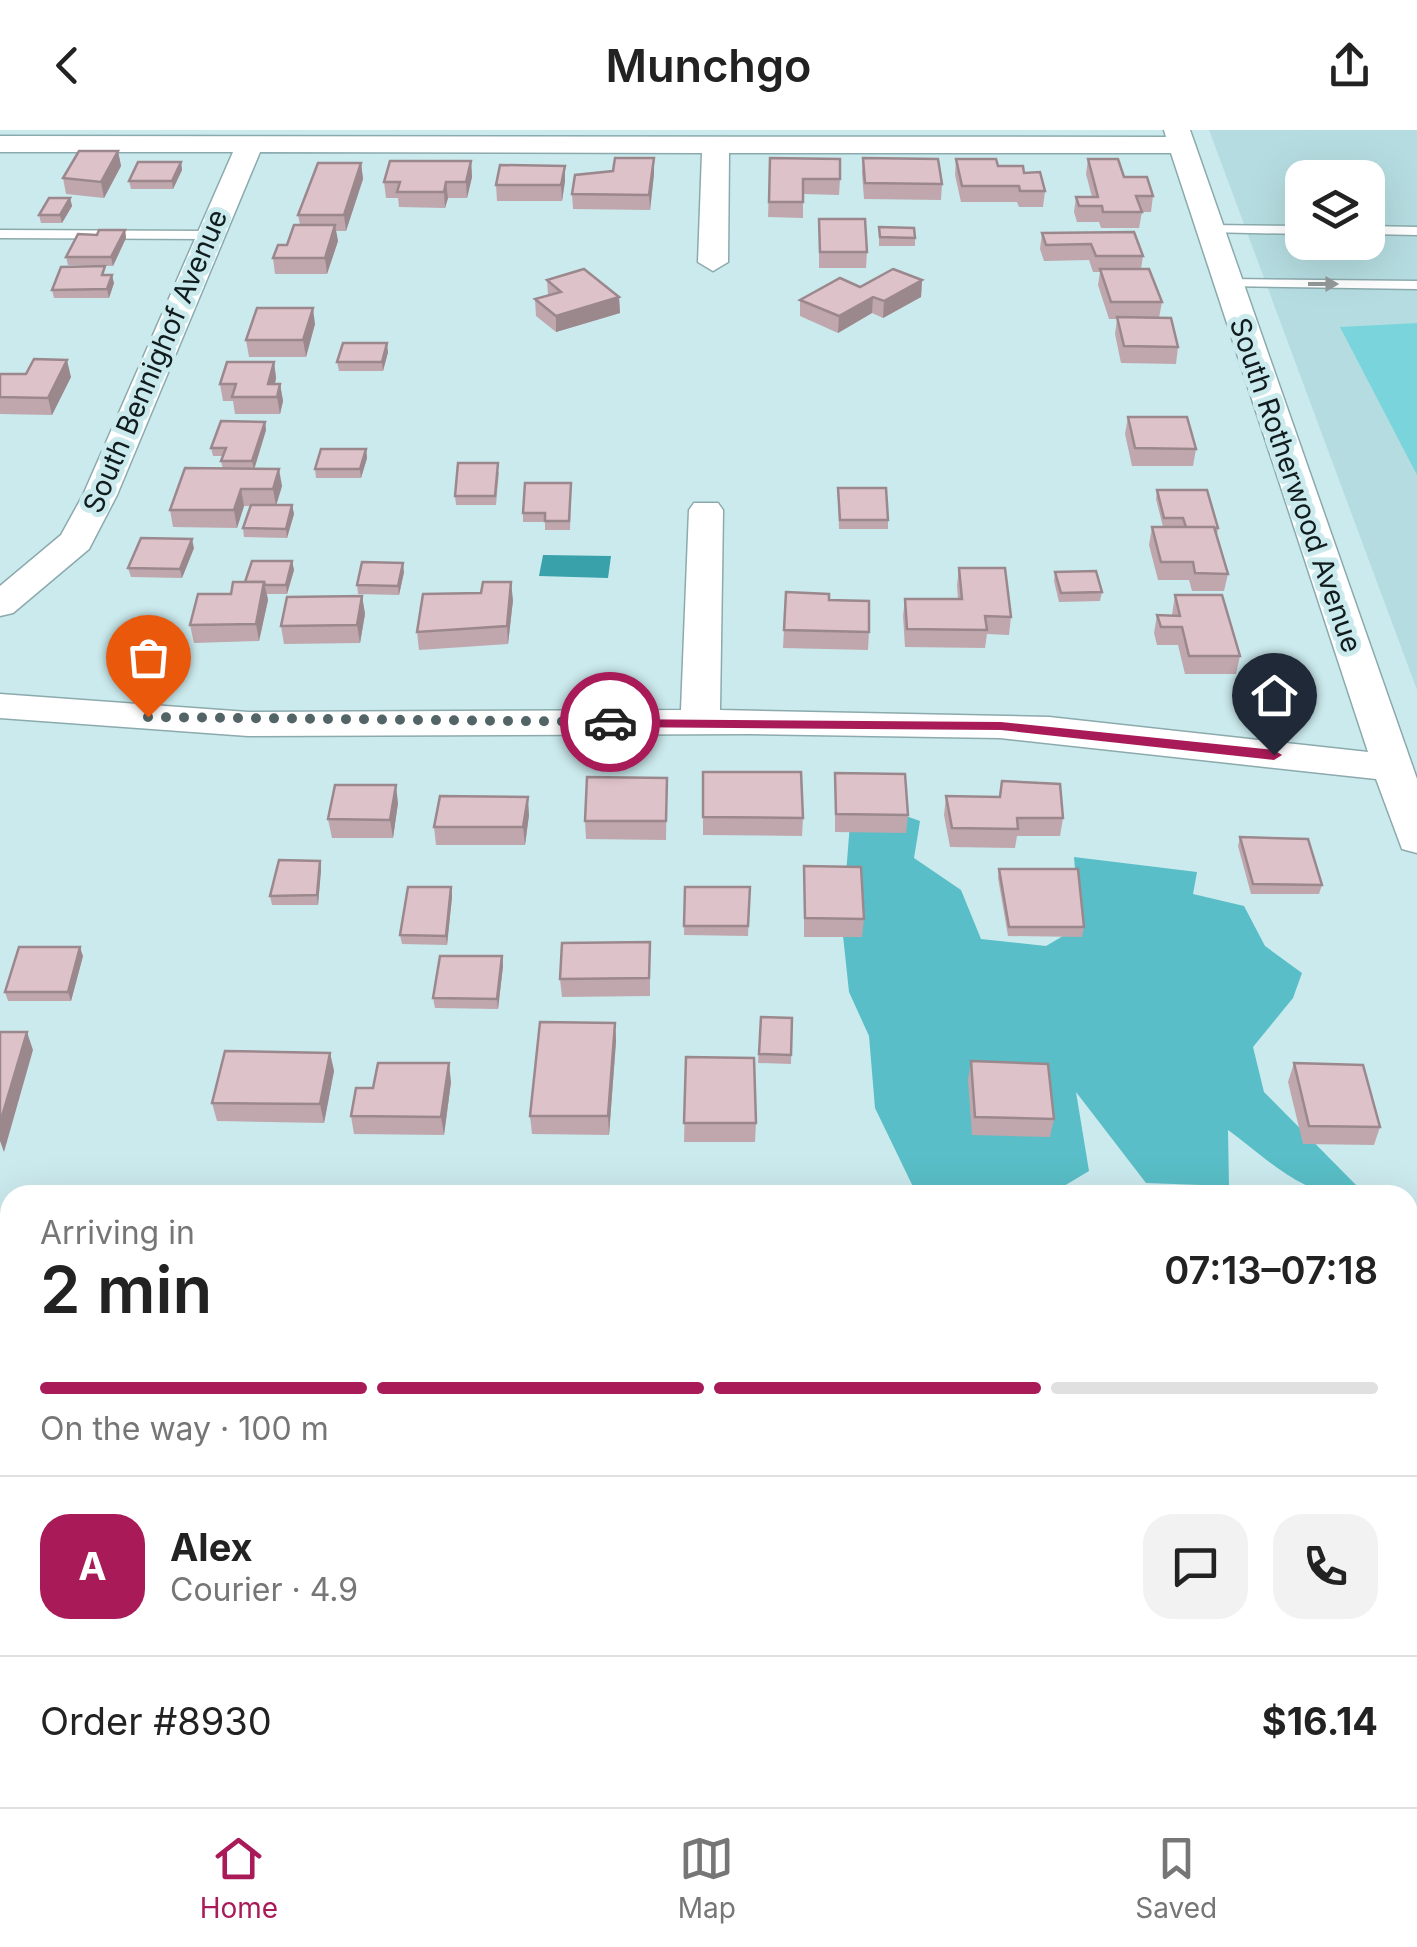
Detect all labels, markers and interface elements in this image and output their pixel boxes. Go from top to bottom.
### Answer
icon: back [40,38,95,93]
text: Munchgo [606,38,811,93]
icon: share [1322,38,1377,93]
map controls [1285,160,1385,260]
button: layers [1285,160,1385,260]
street label: South Bennighof Avenue [76,204,234,518]
one-way arrow [1307,276,1339,292]
street label: South Rotherwood Avenue [1223,313,1369,657]
pin [106,615,191,718]
icon: bag [121,630,176,685]
pin [1232,653,1317,756]
icon: home [1247,668,1302,723]
courier [560,672,660,772]
icon: car [583,695,638,750]
text: Arriving in [40,1213,195,1252]
text: 07:13–07:18 [1164,1247,1378,1293]
text: 2 min [40,1250,212,1329]
text: On the way · 100 m [40,1409,329,1448]
button: chat [1143,1514,1248,1619]
button: phone [1273,1514,1378,1619]
text: Alex [170,1524,253,1570]
text: A [78,1543,107,1589]
text: Courier · 4.9 [170,1570,358,1609]
text: Order #8930 [40,1698,272,1744]
text: $16.14 [1262,1698,1378,1744]
tab: Home [200,1831,278,1925]
tab: Map [678,1831,736,1925]
tab: Saved [1135,1831,1217,1925]

